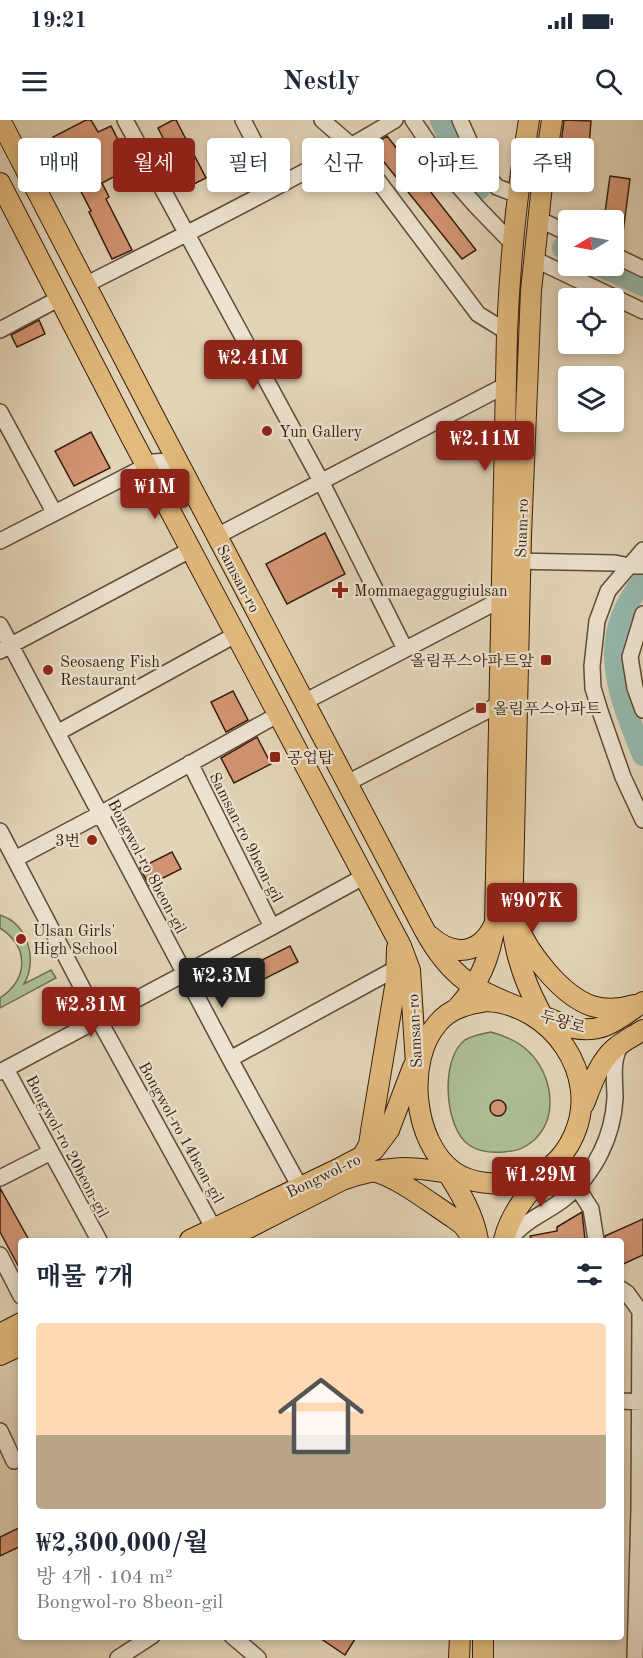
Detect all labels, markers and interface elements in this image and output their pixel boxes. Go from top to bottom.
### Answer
text: 19:21 [30,10,87,32]
icon: menu [18,65,51,98]
icon: search [592,65,625,98]
text: Nestly [283,68,360,95]
chip: 매매 [18,138,101,192]
chip: 월세 [113,138,195,192]
chip: 필터 [207,138,290,192]
chip: 신규 [302,138,384,192]
chip: 아파트 [396,138,499,192]
chip: 주택 [511,138,594,192]
north arrow [558,210,624,276]
map controls [558,210,624,432]
button: locate [558,288,624,354]
pin: ₩2.41M [204,340,302,391]
text: ₩2.41M [218,349,288,369]
button: layers [558,366,624,432]
pin: ₩2.11M [436,421,534,472]
marker: Yun Gallery [260,424,274,438]
place label: Yun Gallery [279,425,363,441]
text: ₩2.11M [450,430,520,450]
pin: ₩1M [126,469,184,520]
text: ₩1M [134,478,176,498]
street label: Suam-ro [514,498,532,558]
street label: Samsan-ro [213,542,262,616]
marker: Mommaegaggugiulsan [331,581,349,599]
place label: Mommaegaggugiulsan [354,584,508,600]
place label: 올림푸스아파트앞 [410,653,535,670]
marker: 올림푸스아파트앞 [539,653,553,667]
place label: Seosaeng Fish Restaurant [60,655,160,689]
marker: Seosaeng Fish Restaurant [41,663,55,677]
marker: 올림푸스아파트 [474,701,488,715]
place label: 올림푸스아파트 [493,701,602,718]
marker: 공업탑 [268,750,282,764]
place label: 공업탑 [287,750,334,767]
street label: Samsan-ro 9beon-gil [206,770,285,905]
street label: Bongwol-ro 8beon-gil [104,797,188,937]
place label: 3번 [55,833,80,850]
marker: 3번 [85,833,99,847]
pin: ₩907K [490,883,574,934]
text: ₩907K [501,892,563,912]
place label: Ulsan Girls' High School [33,924,118,958]
marker: Ulsan Girls' High School [14,932,28,946]
pin: ₩2.3M [180,958,264,1009]
text: ₩2.3M [193,967,251,987]
pin: ₩2.31M [42,987,140,1038]
street label: Samsan-ro [406,993,426,1068]
text: ₩2.31M [56,996,126,1016]
street label: 두왕로 [538,1008,588,1037]
street label: Bongwol-ro 14beon-gil [135,1060,226,1206]
street label: Bongwol-ro 20beon-gil [22,1073,111,1221]
street label: Bongwol-ro [284,1152,364,1202]
pin: ₩1.29M [492,1157,590,1208]
text: ₩1.29M [506,1166,576,1186]
icon: filters [573,1258,606,1291]
text: 매물 7개 [36,1265,134,1291]
icon: home [267,1362,375,1470]
text: ₩2,300,000/월 [36,1531,208,1557]
text: 방 4개 · 104 m² [36,1568,173,1588]
text: Bongwol-ro 8beon-gil [36,1593,223,1613]

